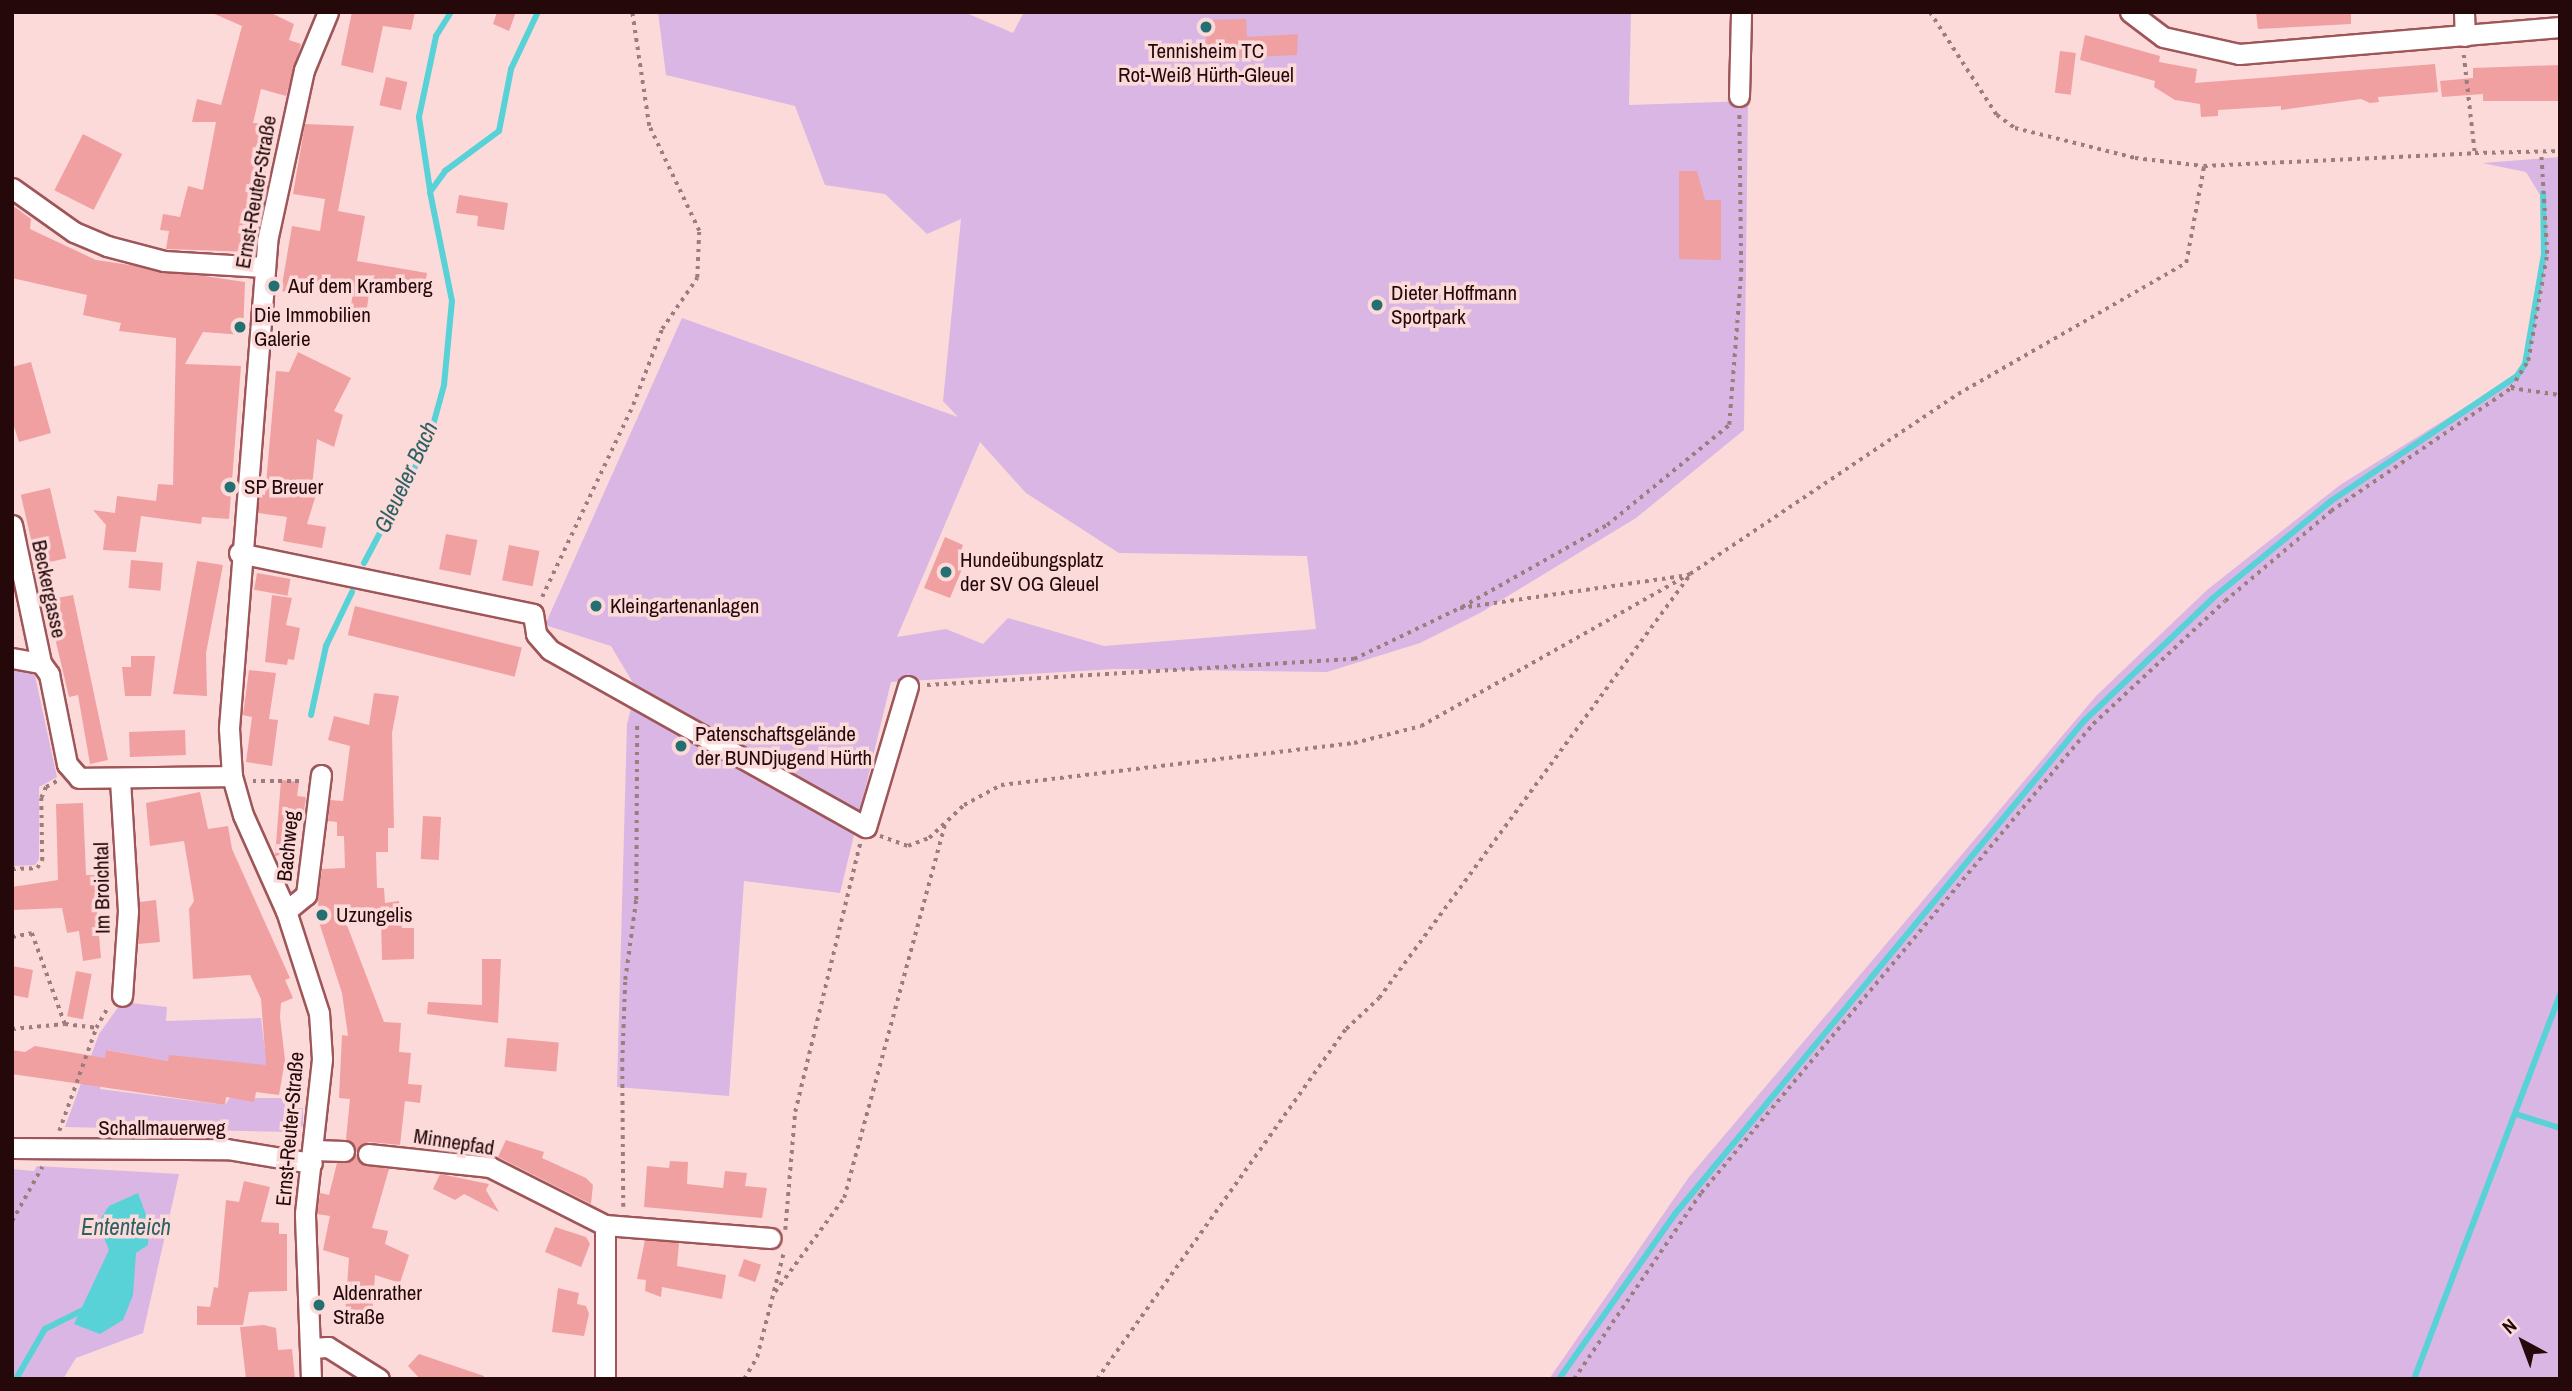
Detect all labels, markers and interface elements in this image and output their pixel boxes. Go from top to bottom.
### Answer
marker: Tennisheim TC Rot-Weiß Hürth-Gleuel [1198,19,1214,35]
place label: Tennisheim TC Rot-Weiß Hürth-Gleuel [1118,38,1294,88]
street label: Ernst-Reuter-Straße [230,113,282,271]
place label: Auf dem Kramberg [288,273,433,299]
marker: Auf dem Kramberg [266,278,282,294]
place label: Dieter Hoffmann Sportpark [1391,280,1517,330]
marker: Dieter Hoffmann Sportpark [1369,297,1385,313]
place label: Die Immobilien Galerie [254,302,371,352]
marker: Die Immobilien Galerie [232,319,248,335]
water label: Gleueler Bach [368,417,444,537]
place label: SP Breuer [244,474,323,500]
marker: SP Breuer [222,479,238,495]
street label: Beckergasse [26,538,72,640]
place label: Hundeübungsplatz der SV OG Gleuel [960,547,1104,597]
marker: Hundeübungsplatz der SV OG Gleuel [938,564,954,580]
place label: Kleingartenanlagen [610,593,759,619]
marker: Kleingartenanlagen [588,598,604,614]
place label: Patenschaftsgelände der BUNDjugend Hürth [695,721,872,771]
marker: Patenschaftsgelände der BUNDjugend Hürth [673,738,689,754]
street label: Bachweg [272,809,304,883]
street label: Im Broichtal [89,842,115,934]
place label: Uzungelis [336,902,413,928]
marker: Uzungelis [314,907,330,923]
street label: Ernst-Reuter-Straße [271,1051,309,1207]
street label: Schallmauerweg [98,1115,226,1141]
street label: Minnepfad [412,1123,496,1161]
water label: Ententeich [81,1213,171,1241]
place label: Aldenrather Straße [333,1280,422,1330]
marker: Aldenrather Straße [311,1297,327,1313]
north arrow [2488,1307,2558,1377]
text: N [2496,1313,2522,1340]

